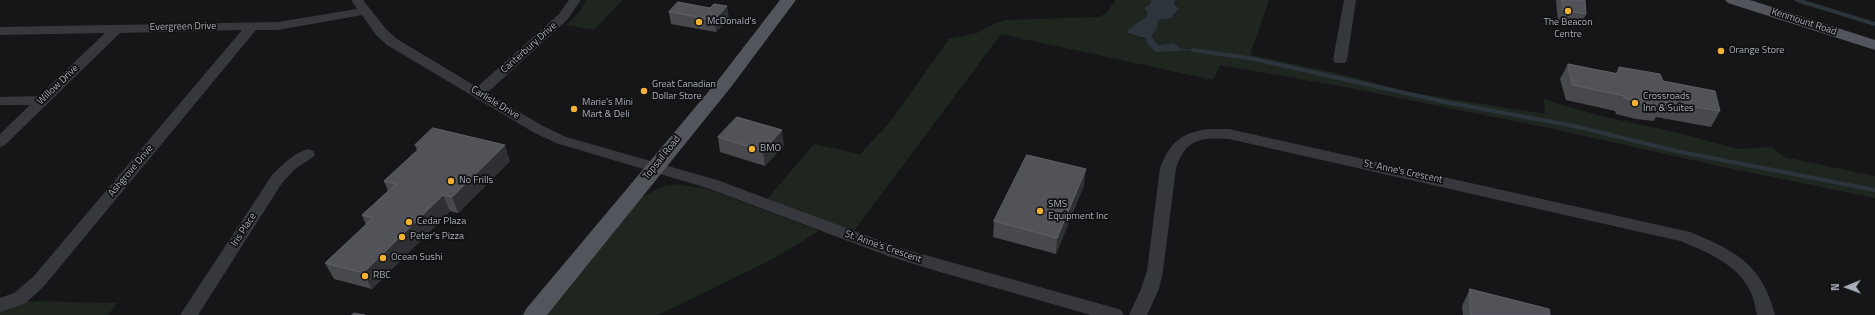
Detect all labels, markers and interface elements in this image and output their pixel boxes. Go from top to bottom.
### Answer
marker: The Beacon Centre [1563,6,1573,16]
street label: Kenmount Road [1770,6,1838,38]
place label: McDonald's [707,16,756,28]
marker: McDonald's [694,17,704,27]
place label: The Beacon Centre [1543,17,1593,40]
street label: Evergreen Drive [150,20,216,34]
street label: Canterbury Drive [499,20,559,76]
place label: Orange Store [1729,45,1784,57]
marker: Orange Store [1716,46,1726,56]
street label: Willow Drive [35,62,81,108]
place label: Great Canadian Dollar Store [652,79,716,102]
street label: Carlisle Drive [469,84,521,122]
marker: Great Canadian Dollar Store [639,86,649,96]
place label: Crossroads Inn & Suites [1643,91,1694,114]
place label: Marie's Mini Mart & Deli [582,97,633,120]
marker: Crossroads Inn & Suites [1630,98,1640,108]
marker: Marie's Mini Mart & Deli [569,104,579,114]
street label: Topsail Road [641,134,683,182]
street label: Ashgrove Drive [106,143,156,199]
place label: BMO [760,143,781,155]
marker: BMO [747,144,757,154]
street label: St. Anne's Crescent [1362,158,1444,186]
place label: No Frills [459,175,493,187]
marker: No Frills [446,176,456,186]
place label: SMS Equipment Inc [1048,199,1108,222]
marker: SMS Equipment Inc [1035,206,1045,216]
street label: Iris Place [229,211,259,249]
place label: Cedar Plaza [417,216,466,228]
marker: Cedar Plaza [404,217,414,227]
street label: St. Anne's Crescent [843,228,923,266]
place label: Peter's Pizza [410,231,464,243]
marker: Peter's Pizza [397,232,407,242]
place label: Ocean Sushi [391,252,442,264]
marker: Ocean Sushi [378,253,388,263]
north arrow [1827,267,1867,307]
place label: RBC [373,270,391,282]
marker: RBC [360,271,370,281]
text: N [1827,283,1843,291]

